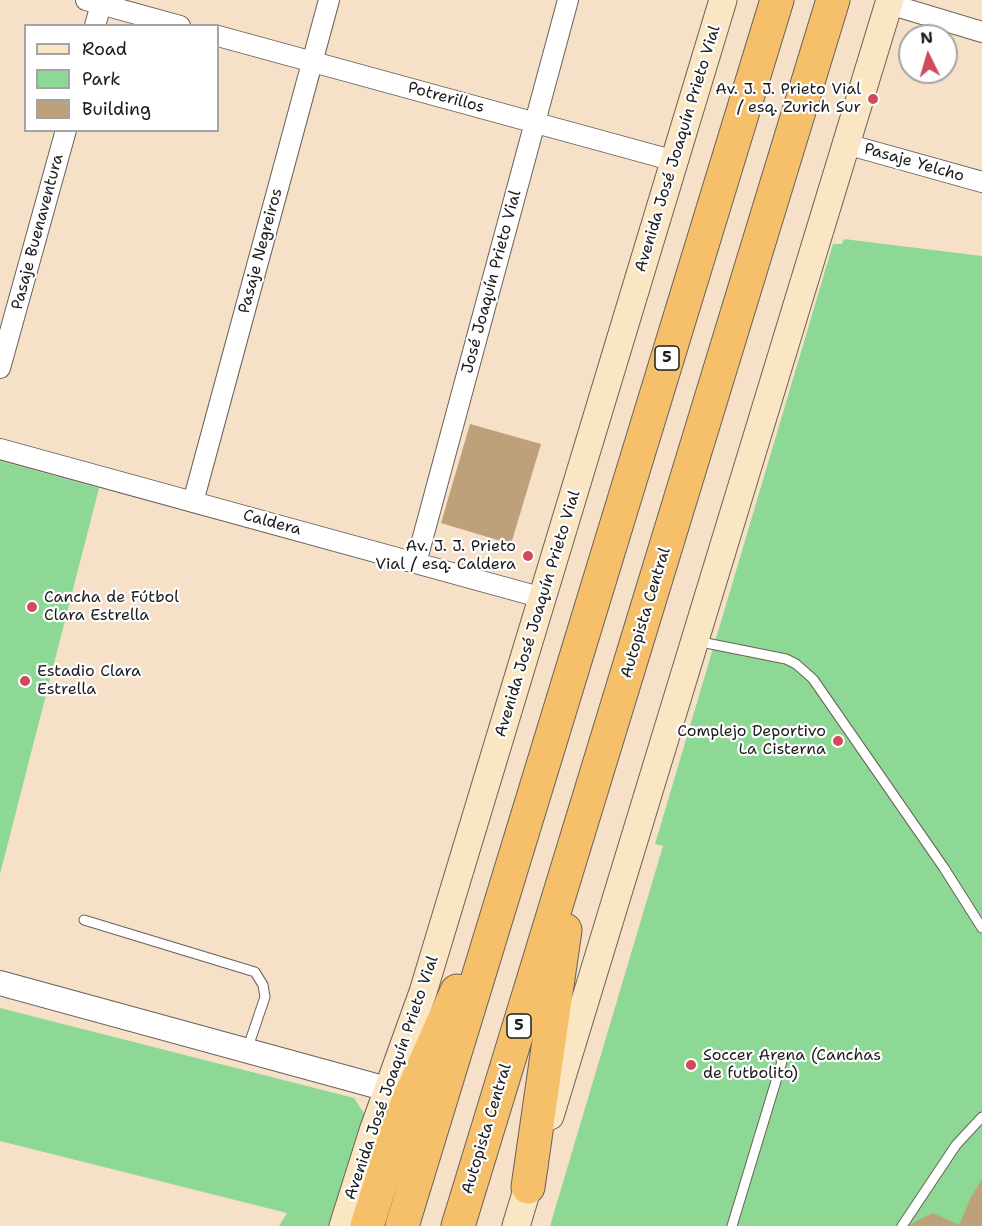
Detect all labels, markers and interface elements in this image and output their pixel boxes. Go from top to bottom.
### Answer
street label: Avenida José Joaquín Prieto Vial [631,23,725,275]
legend [24,24,219,132]
north arrow [898,24,958,84]
text: N [919,27,934,49]
text: Road [82,37,127,61]
text: Park [82,67,121,91]
street label: Potrerillos [405,79,487,117]
place label: Av. J. J. Prieto Vial / esq. Zurich Sur [715,80,861,118]
marker: Av. J. J. Prieto Vial / esq. Zurich Sur [866,92,880,106]
text: Building [82,97,151,121]
street label: Pasaje Yelcho [862,140,966,186]
street label: Pasaje Buenaventura [8,152,68,312]
street label: Pasaje Negreiros [235,186,287,316]
street label: José Joaquín Prieto Vial [458,188,526,376]
road number: 5 [655,346,679,370]
street label: Avenida José Joaquín Prieto Vial [491,488,585,740]
street label: Caldera [241,506,303,540]
place label: Av. J. J. Prieto Vial / esq. Caldera [375,537,516,575]
street label: Autopista Central [617,545,675,681]
marker: Av. J. J. Prieto Vial / esq. Caldera [521,549,535,563]
place label: Cancha de Fútbol Clara Estrella [44,588,179,626]
marker: Cancha de Fútbol Clara Estrella [25,600,39,614]
place label: Estadio Clara Estrella [37,662,141,700]
marker: Estadio Clara Estrella [18,674,32,688]
place label: Complejo Deportivo La Cisterna [677,722,826,760]
marker: Complejo Deportivo La Cisterna [831,734,845,748]
street label: Avenida José Joaquín Prieto Vial [341,953,443,1203]
road number: 5 [507,1014,531,1038]
place label: Soccer Arena (Canchas de futbolito) [703,1046,881,1084]
marker: Soccer Arena (Canchas de futbolito) [684,1058,698,1072]
street label: Autopista Central [458,1061,516,1197]

